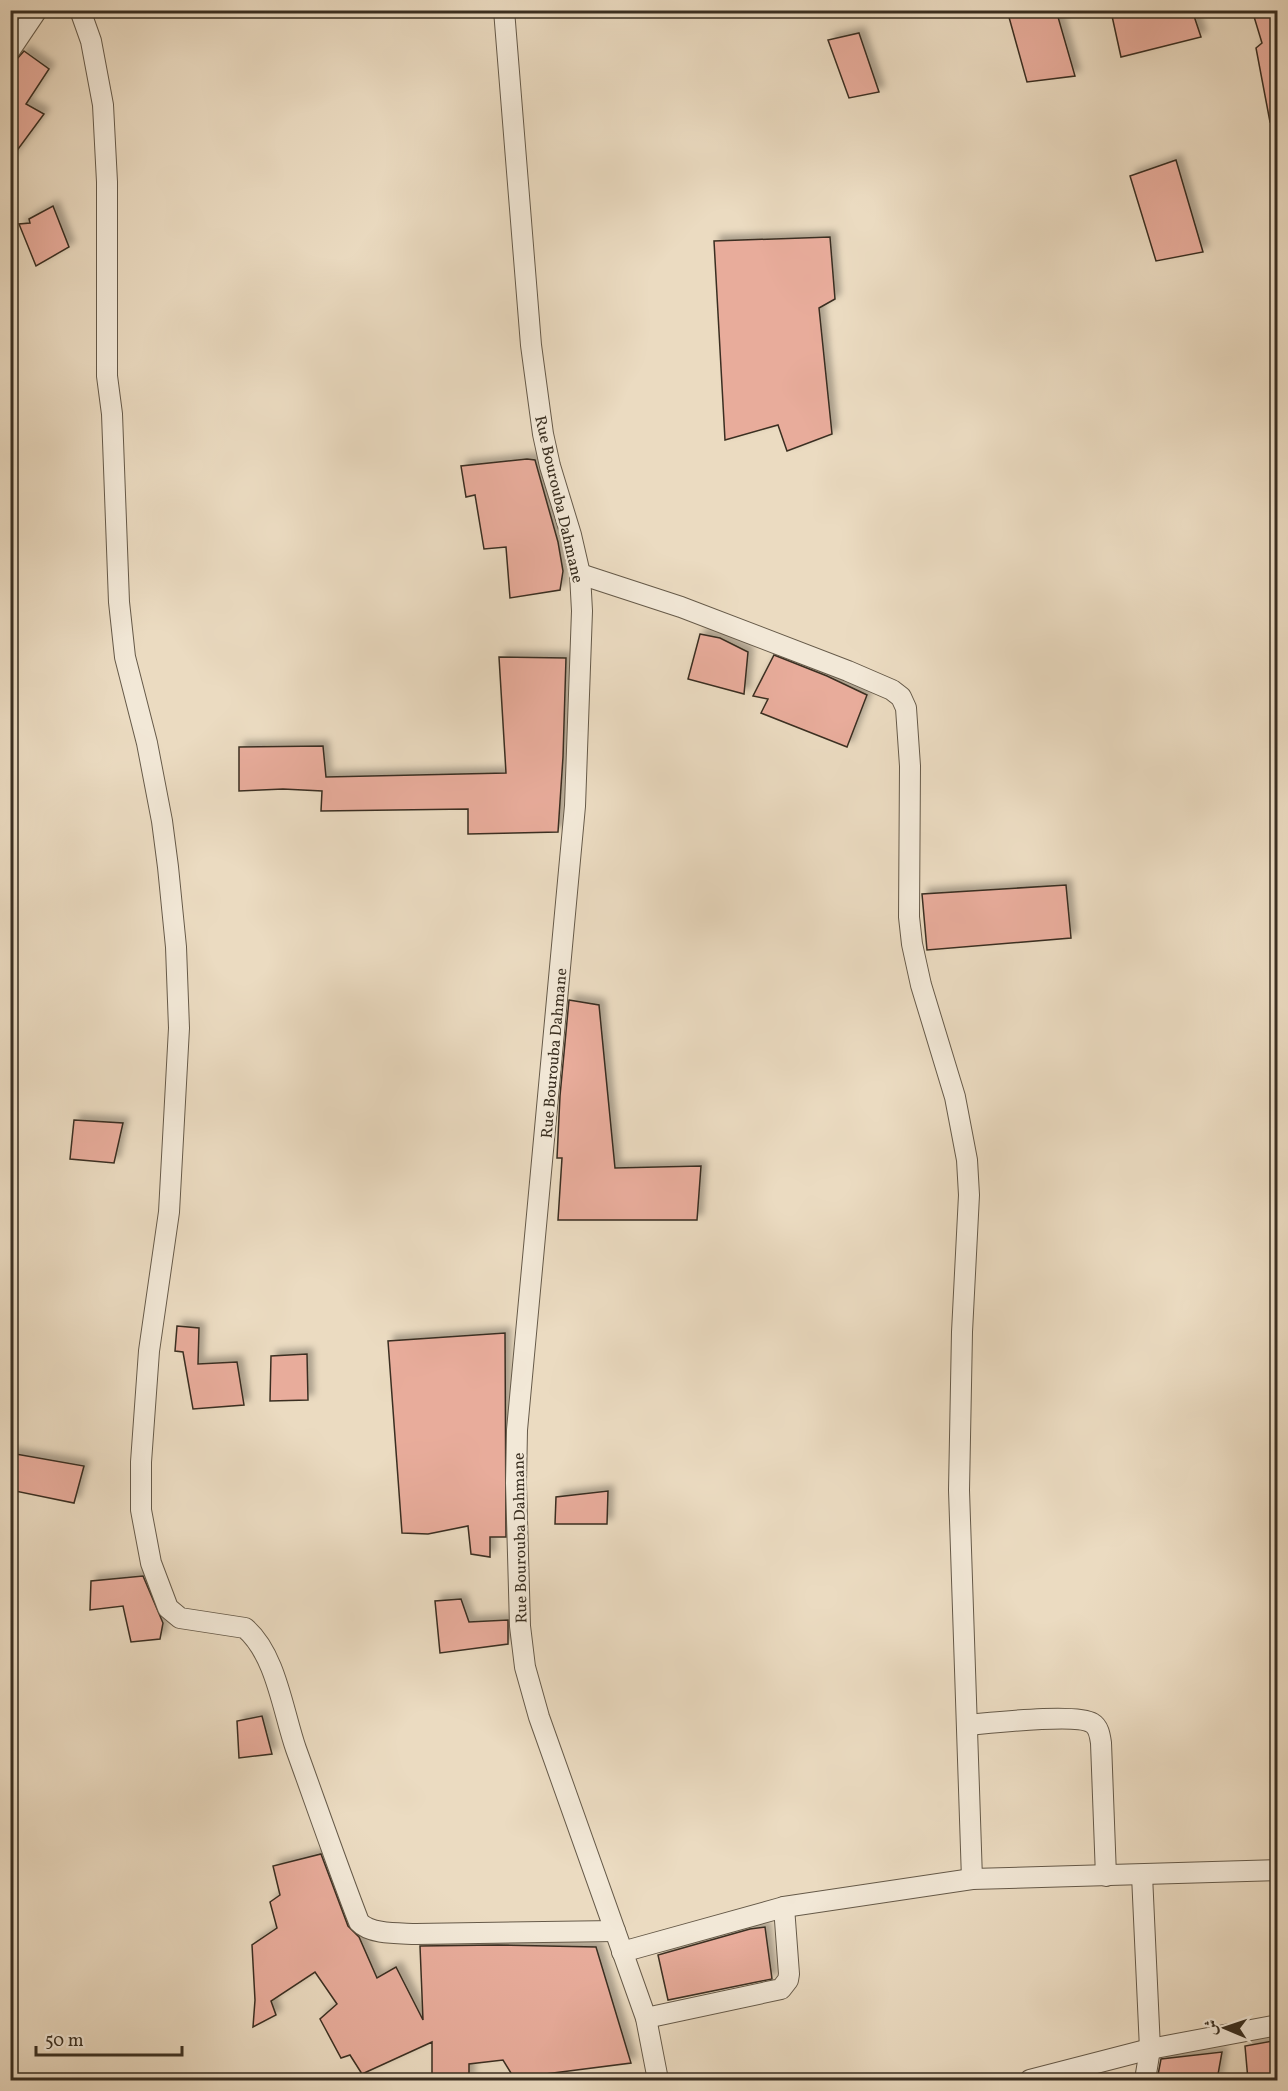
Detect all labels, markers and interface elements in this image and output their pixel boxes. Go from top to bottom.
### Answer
street label: Rue Bourouba Dahmane [528,414,588,585]
street label: Rue Bourouba Dahmane [537,967,573,1139]
street label: Rue Bourouba Dahmane [509,1452,533,1624]
north arrow [1195,1998,1255,2058]
scale bar [36,2019,182,2057]
text: ش [1201,2019,1223,2036]
text: 50 m [45,2029,84,2054]

